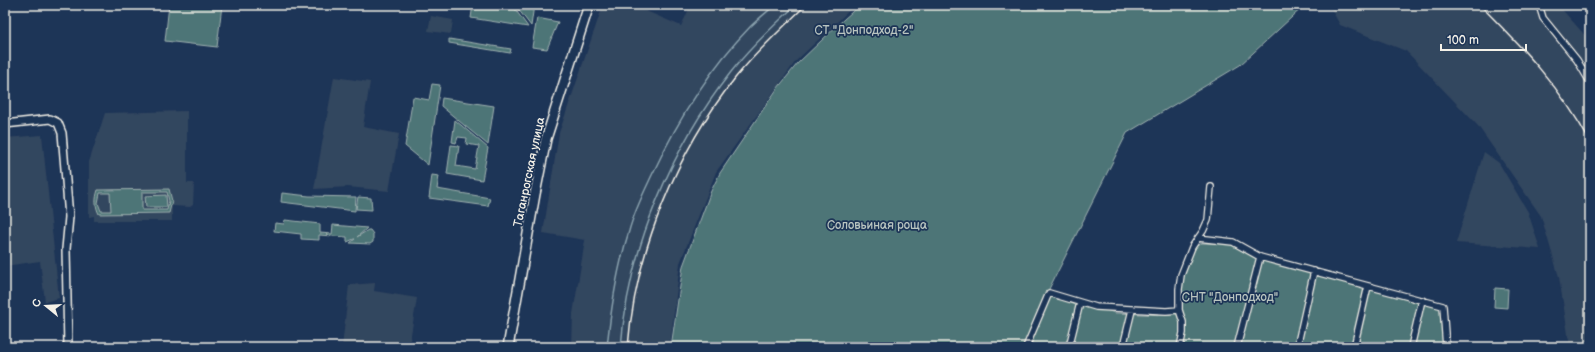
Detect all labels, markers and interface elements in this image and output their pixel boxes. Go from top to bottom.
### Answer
park label: СТ "Донподход-2" [814,23,914,38]
scale bar [1441,26,1526,52]
text: 100 m [1447,33,1479,48]
street label: Таганрогская улица [511,116,548,228]
park label: Соловьиная роща [827,218,927,233]
north arrow [26,286,66,326]
park label: СНТ "Донподход" [1182,290,1278,305]
text: С [30,297,44,309]

